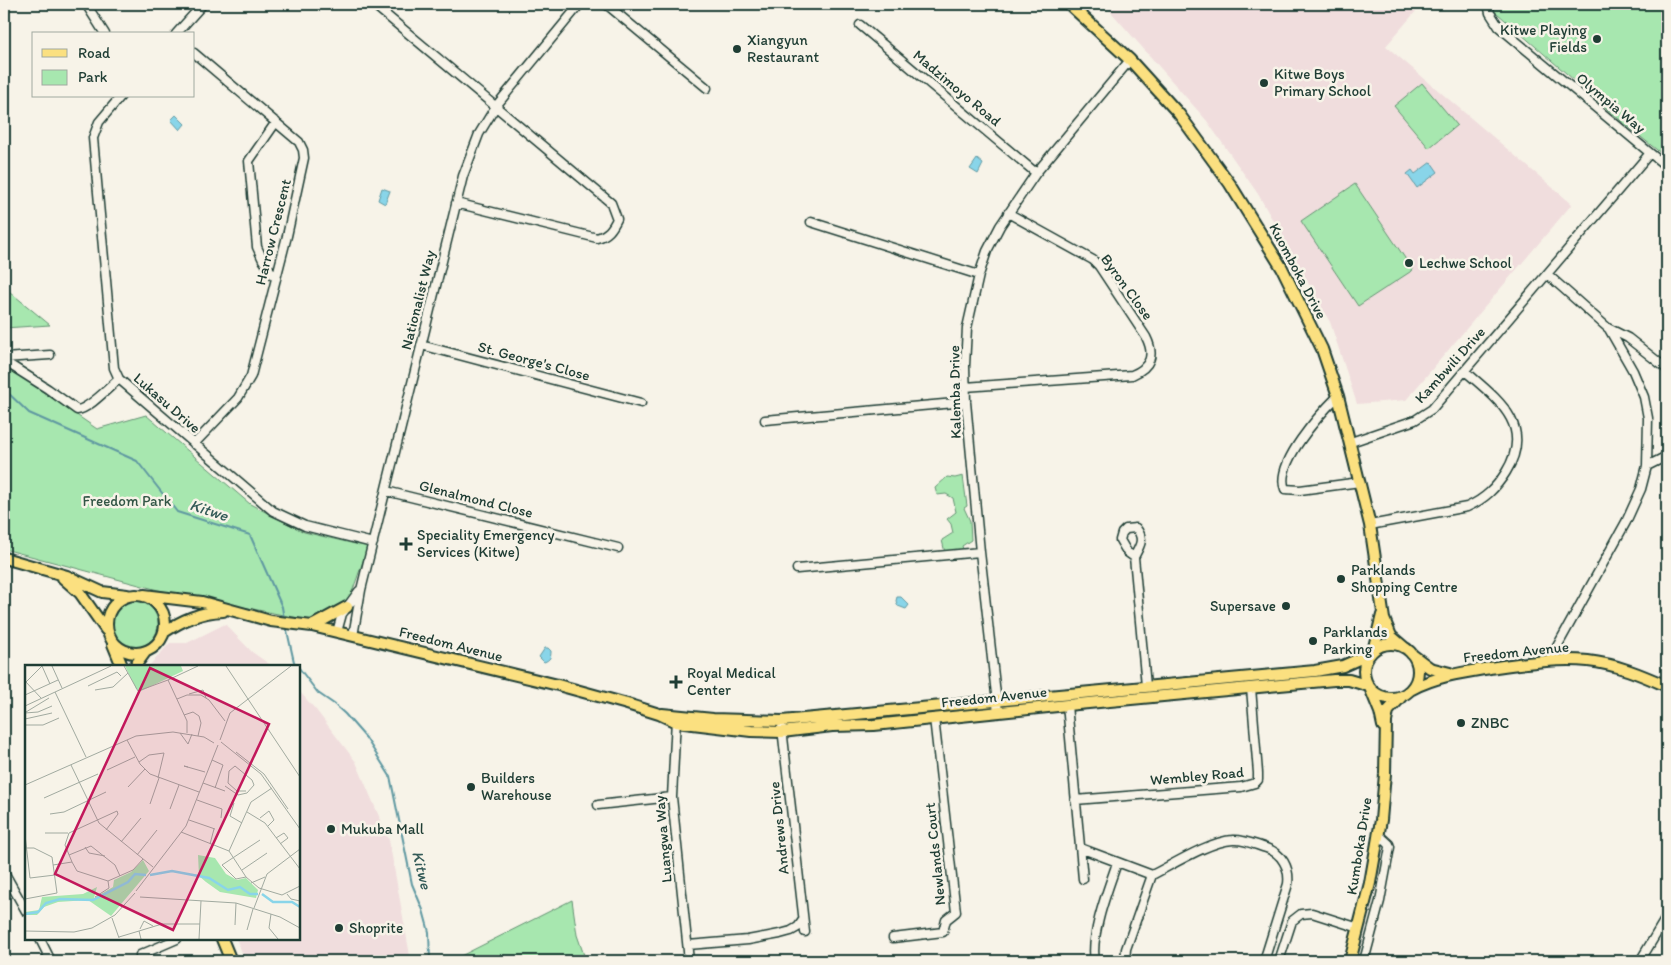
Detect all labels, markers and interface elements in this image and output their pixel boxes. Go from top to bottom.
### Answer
place label: Kitwe Playing Fields [1500,21,1587,56]
place label: Xiangyun Restaurant [747,31,819,66]
legend [32,32,195,98]
marker: Kitwe Playing Fields [1591,33,1603,45]
marker: Xiangyun Restaurant [731,43,743,55]
text: Road [78,44,111,62]
street label: Madzimoyo Road [909,46,1005,130]
place label: Kitwe Boys Primary School [1274,65,1372,100]
text: Park [78,68,108,86]
street label: Olympia Way [1573,69,1649,137]
marker: Kitwe Boys Primary School [1258,77,1270,89]
street label: Harrow Crescent [251,177,295,287]
street label: Kuomboka Drive [1265,220,1331,322]
street label: Nationalist Way [397,248,439,352]
street label: Byron Close [1097,250,1157,324]
place label: Lechwe School [1419,254,1513,272]
marker: Lechwe School [1403,257,1415,269]
street label: Kambwili Drive [1411,323,1489,407]
street label: St. George's Close [476,337,592,385]
street label: Kalemba Drive [945,345,965,439]
street label: Lukasu Drive [130,369,204,437]
street label: Glenalmond Close [417,476,535,522]
park label: Freedom Park [83,492,172,510]
water label: Kitwe [188,495,232,525]
place label: Speciality Emergency Services (Kitwe) [417,526,555,561]
marker: Speciality Emergency Services (Kitwe) [399,537,413,551]
place label: Parklands Shopping Centre [1351,561,1458,596]
marker: Parklands Shopping Centre [1335,573,1347,585]
place label: Supersave [1210,597,1276,615]
marker: Supersave [1280,600,1292,612]
street label: Freedom Avenue [397,622,505,666]
place label: Parklands Parking [1323,623,1388,658]
marker: Parklands Parking [1307,635,1319,647]
street label: Freedom Avenue [1462,637,1570,667]
place label: Royal Medical Center [687,664,776,699]
inset map [25,665,300,940]
marker: Royal Medical Center [669,675,683,689]
street label: Freedom Avenue [940,682,1048,712]
place label: ZNBC [1471,714,1509,732]
marker: ZNBC [1455,717,1467,729]
street label: Wembley Road [1149,763,1245,789]
place label: Builders Warehouse [481,769,552,804]
marker: Builders Warehouse [465,781,477,793]
street label: Andrews Drive [765,781,793,875]
street label: Luangwa Way [650,795,676,883]
street label: Kumboka Drive [1342,796,1376,896]
street label: Newlands Court [921,801,949,906]
place label: Mukuba Mall [341,820,425,838]
marker: Mukuba Mall [325,823,337,835]
water label: Kitwe [408,849,436,892]
place label: Shoprite [349,919,403,937]
marker: Shoprite [333,922,345,934]

